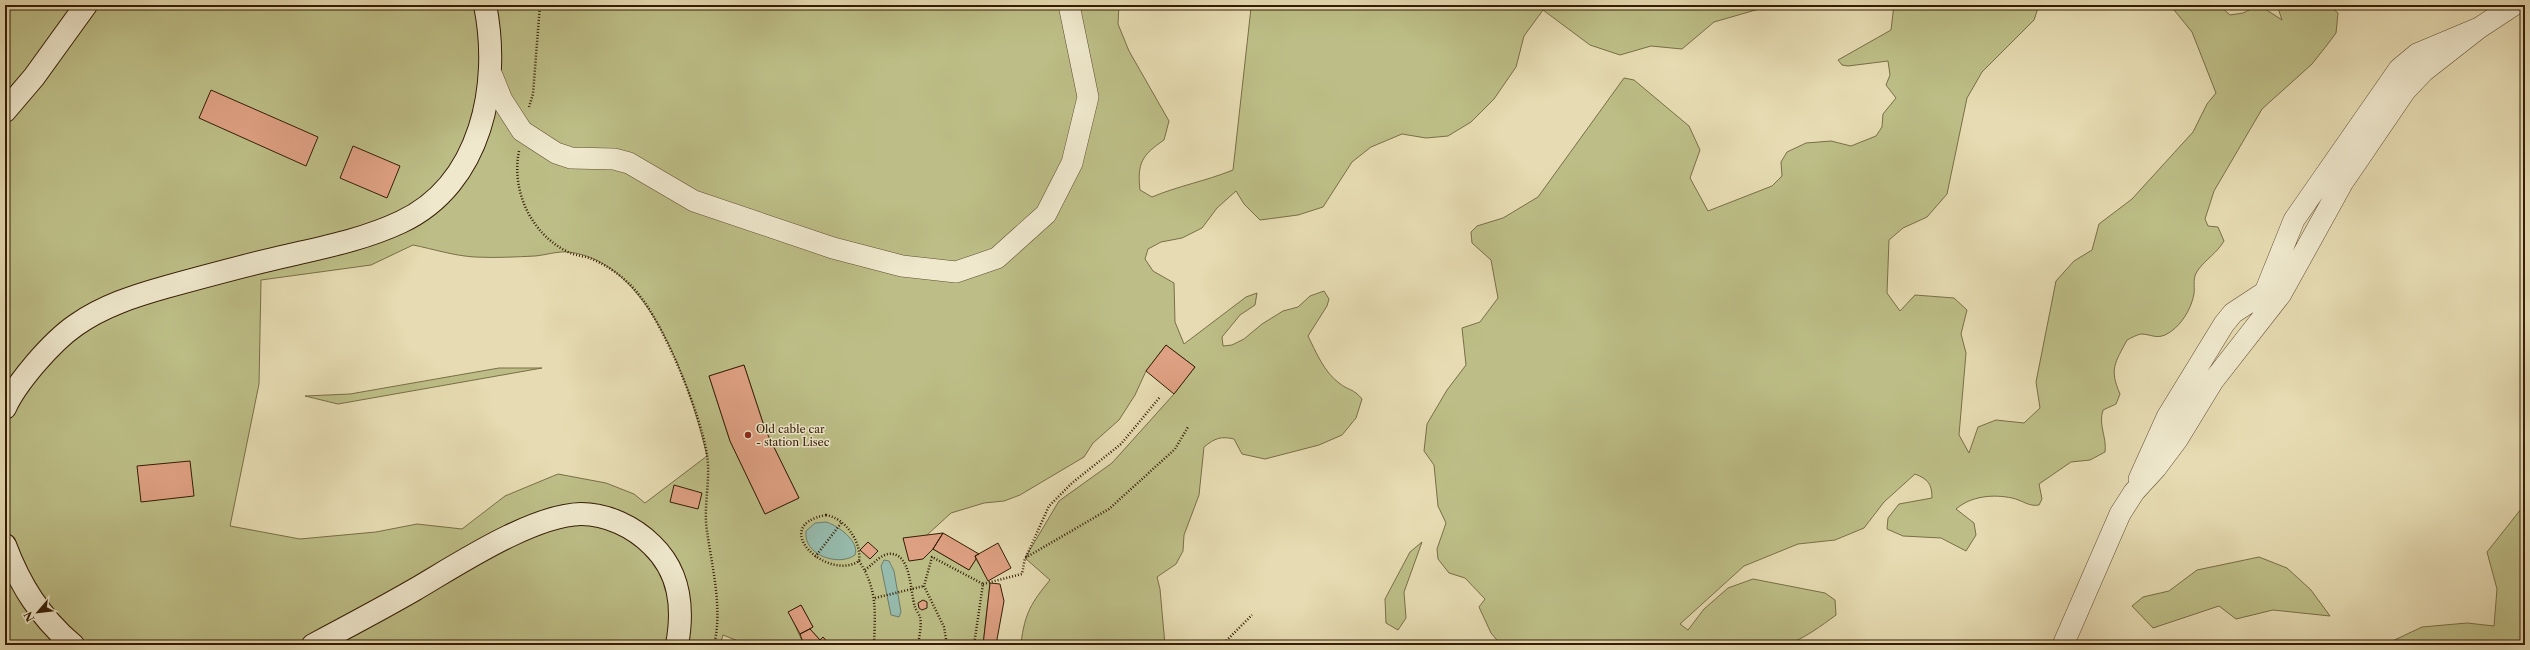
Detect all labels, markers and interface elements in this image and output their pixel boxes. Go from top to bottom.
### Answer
place label: Old cable car - station Lisec [756,422,830,449]
marker: Old cable car - station Lisec [743,430,753,440]
north arrow [18,592,58,632]
text: N [21,609,38,624]

